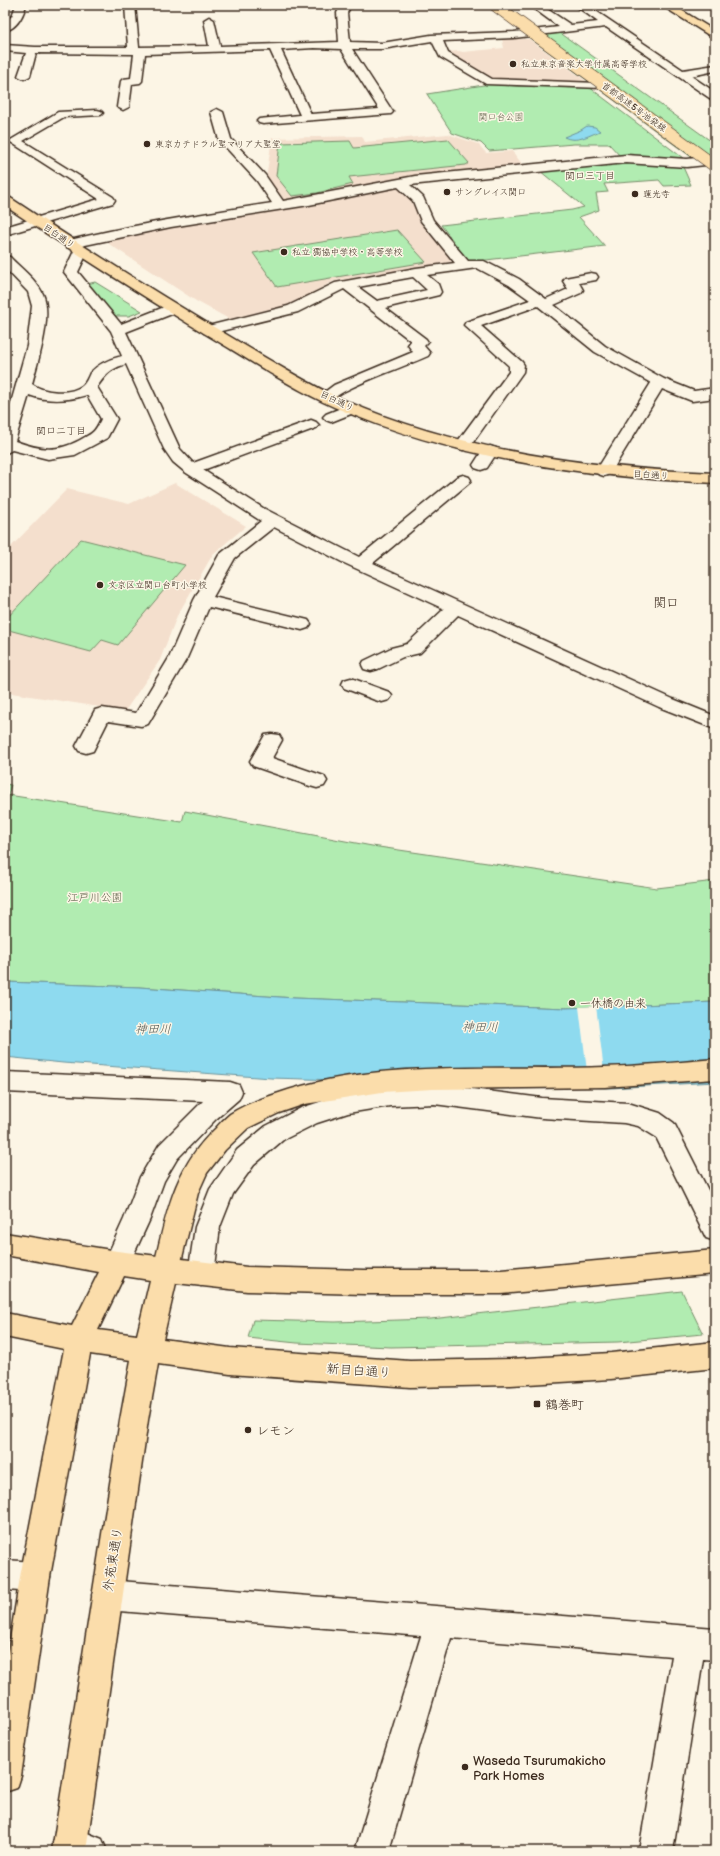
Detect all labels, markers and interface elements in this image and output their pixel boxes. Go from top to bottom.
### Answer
marker: 私立東京音楽大学付属高等学校 [508,59,518,69]
place label: 私立東京音楽大学付属高等学校 [521,59,647,70]
street label: 首都高速5号池袋線 [599,80,668,135]
park label: 関口台公園 [478,112,524,123]
marker: 東京カテドラル聖マリア大聖堂 [142,139,152,149]
place label: 東京カテドラル聖マリア大聖堂 [155,139,281,150]
district label: 関口三丁目 [565,170,615,182]
marker: サングレイス関口 [442,187,452,197]
place label: サングレイス関口 [455,187,526,198]
marker: 蓮光寺 [630,189,640,199]
place label: 蓮光寺 [643,189,670,200]
street label: 目白通り [41,222,77,251]
marker: 私立 獨協中学校・高等学校 [279,247,289,257]
place label: 私立 獨協中学校・高等学校 [292,247,402,258]
street label: 目白通り [318,389,355,414]
district label: 関口二丁目 [36,425,86,437]
street label: 目白通り [633,469,669,482]
marker: 文京区立関口台町小学校 [95,580,105,590]
place label: 文京区立関口台町小学校 [108,580,207,591]
district label: 関口 [653,595,679,611]
park label: 江戸川公園 [68,891,123,904]
place label: 一休橋の由来 [580,997,646,1010]
marker: 一休橋の由来 [567,998,577,1008]
water label: 神田川 [462,1020,498,1035]
water label: 神田川 [135,1022,171,1037]
street label: 新目白通り [326,1361,392,1381]
place label: 鶴巻町 [545,1397,584,1413]
marker: 鶴巻町 [532,1399,542,1409]
place label: レモン [256,1423,295,1439]
marker: レモン [243,1425,253,1435]
street label: 外苑東通り [100,1526,126,1593]
place label: Waseda Tsurumakicho Park Homes [473,1753,606,1784]
marker: Waseda Tsurumakicho Park Homes [460,1762,470,1772]

